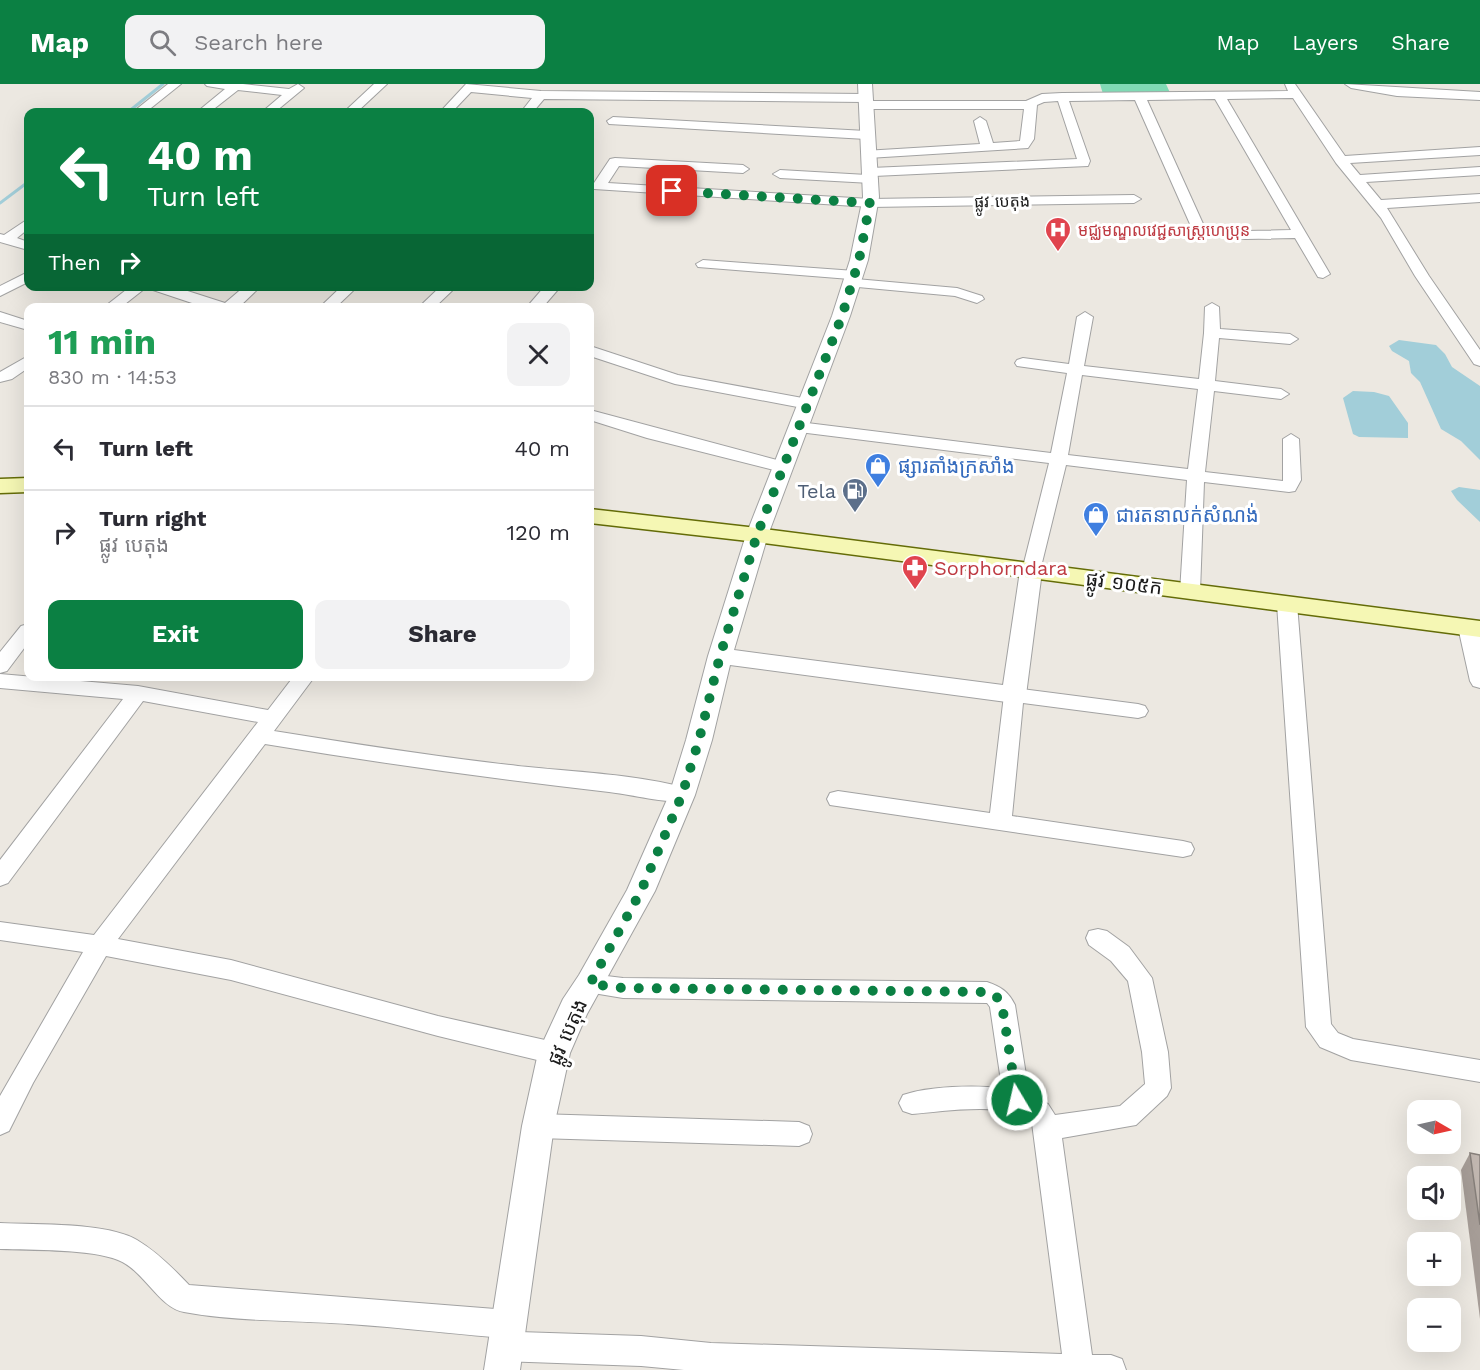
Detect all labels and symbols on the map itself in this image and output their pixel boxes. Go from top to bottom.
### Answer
pin [646,165,697,216]
street label: ផ្លូវ បេតុង [974,192,1030,216]
hospital icon: មជ្ឈមណ្ឌលវេជ្ជសាស្ត្រហេប្រុន [1043,215,1073,253]
place label: មជ្ឈមណ្ឌលវេជ្ជសាស្ត្រហេប្រុន [1078,221,1250,240]
shop icon: ផ្សារតាំងក្រសាំង [863,451,893,489]
place label: ផ្សារតាំងក្រសាំង [898,454,1015,478]
fuel station icon: Tela [840,476,870,514]
place label: Tela [797,479,836,503]
shop icon: ជារតនាលក់សំណង់ [1081,500,1111,538]
place label: ជារតនាលក់សំណង់ [1116,503,1259,527]
pharmacy icon: Sorphorndara [900,553,930,591]
place label: Sorphorndara [934,556,1068,580]
street label: ផ្លូវ ១០៥ក [1084,566,1164,606]
street label: ផ្លូវ បេតុង [542,995,599,1072]
position arrow [985,1068,1049,1132]
north arrow [1407,1100,1461,1154]

